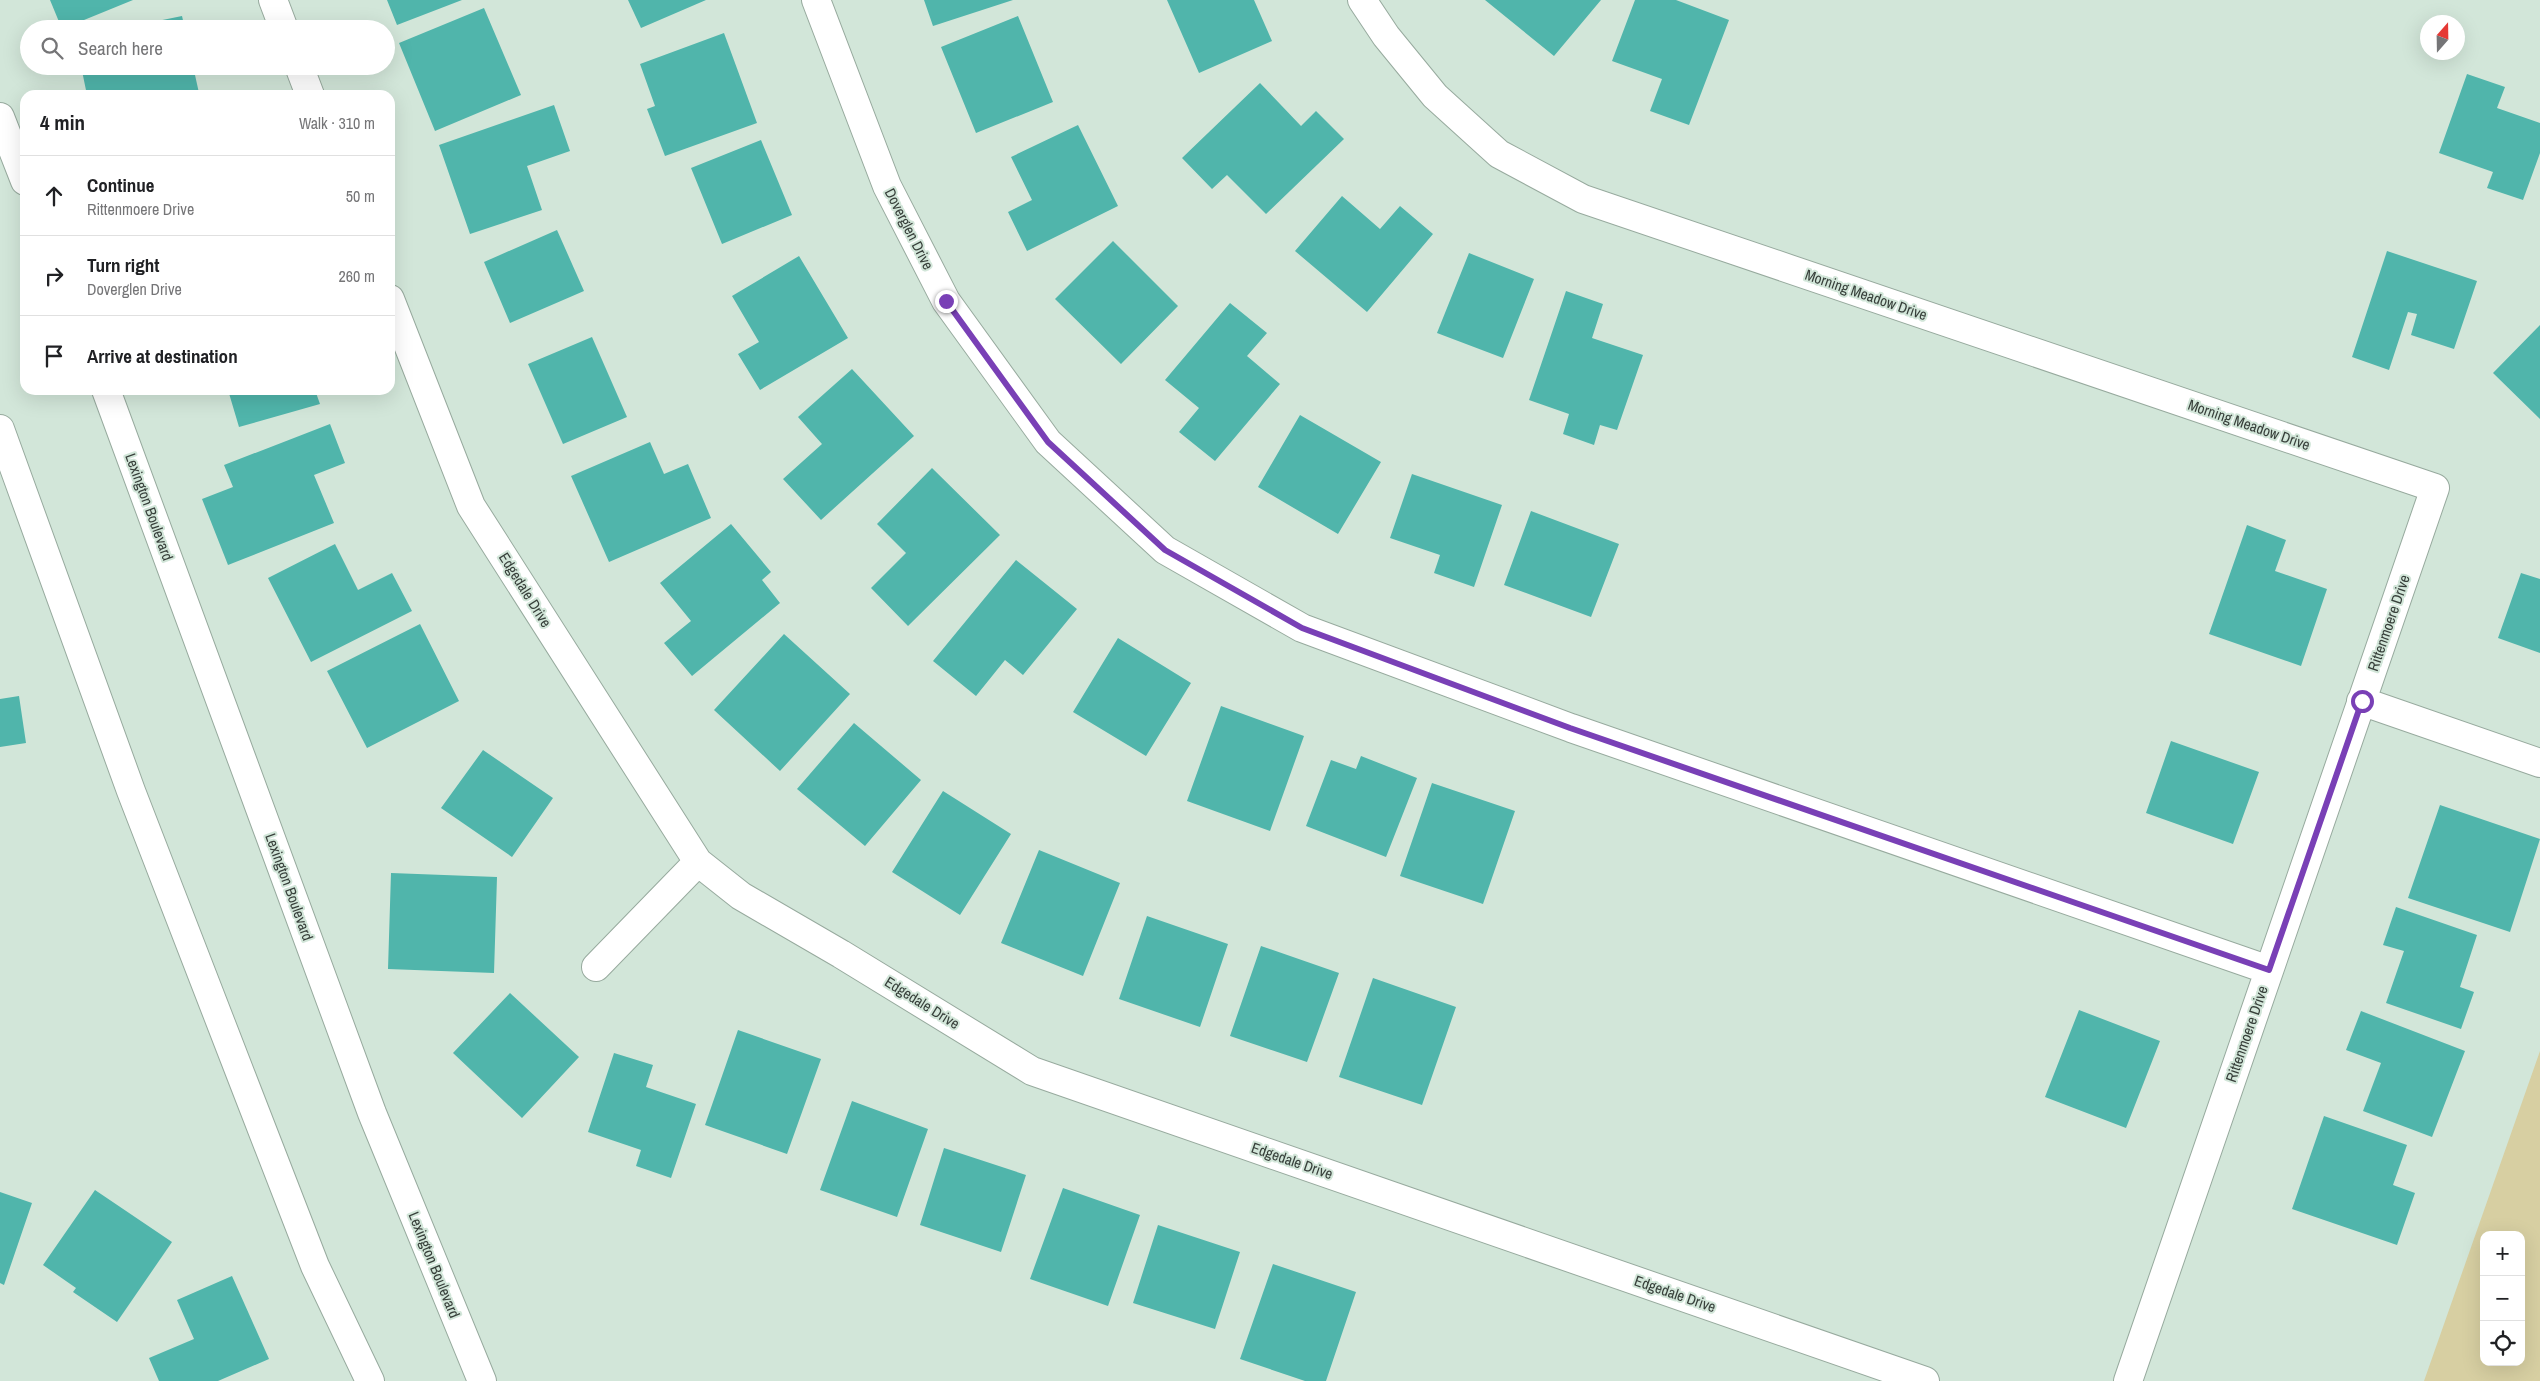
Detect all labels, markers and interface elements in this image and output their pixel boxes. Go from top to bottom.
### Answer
north arrow [2420,15,2465,60]
search box [20,20,395,75]
icon: search [38,34,66,62]
text: Search here [78,35,163,61]
text: 4 min [40,108,85,137]
text: Walk · 310 m [299,112,375,134]
text: Continue [87,172,155,198]
icon: ahead [40,182,68,210]
street label: Doverglen Drive [880,184,939,273]
text: 50 m [346,185,375,207]
text: Rittenmoere Drive [87,198,194,220]
text: Turn right [87,252,159,278]
icon: right [40,262,68,290]
street label: Morning Meadow Drive [1802,264,1930,325]
text: 260 m [339,265,375,287]
text: Doverglen Drive [87,278,182,300]
route end [935,290,958,313]
icon: arrive [40,342,68,370]
text: Arrive at destination [87,343,238,369]
street label: Morning Meadow Drive [2185,394,2313,455]
street label: Lexington Boulevard [120,450,179,563]
street label: Edgedale Drive [494,548,557,631]
street label: Rittenmoere Drive [2362,572,2415,674]
route start [2351,690,2374,713]
street label: Lexington Boulevard [260,830,319,943]
street label: Edgedale Drive [881,971,964,1034]
street label: Rittenmoere Drive [2220,983,2273,1085]
street label: Edgedale Drive [1249,1137,1336,1184]
street label: Lexington Boulevard [404,1209,465,1321]
map controls [2480,1231,2525,1366]
button: + [2480,1231,2525,1276]
street label: Edgedale Drive [1632,1270,1719,1317]
button: − [2480,1276,2525,1321]
button: locate [2480,1321,2525,1366]

